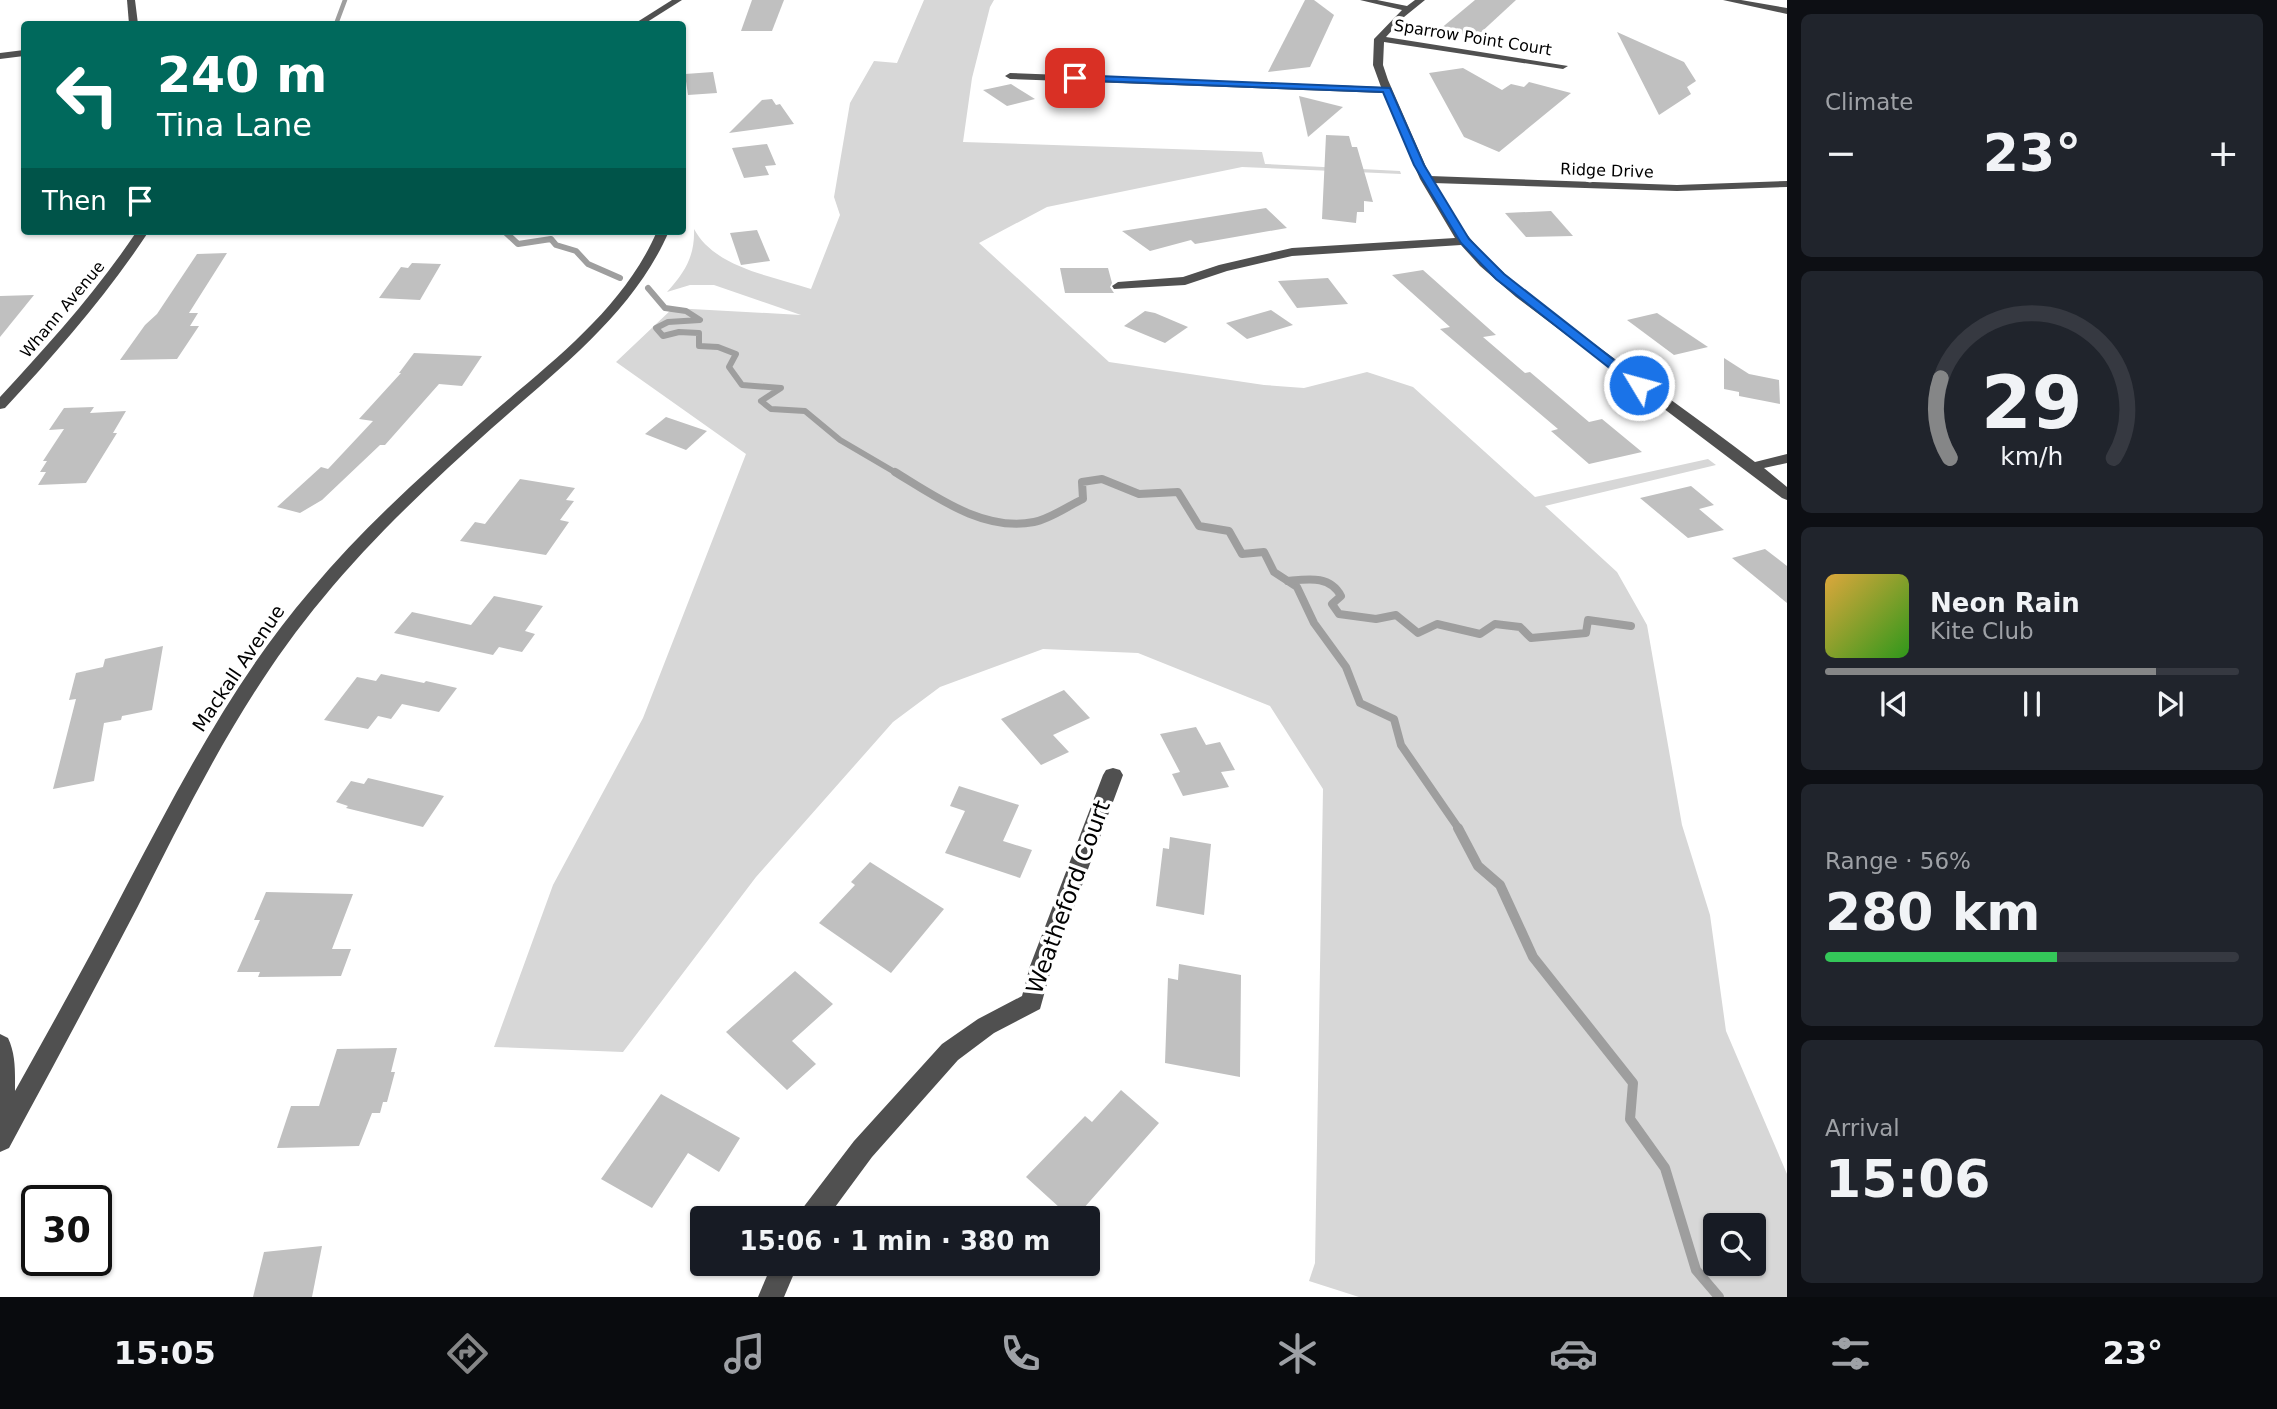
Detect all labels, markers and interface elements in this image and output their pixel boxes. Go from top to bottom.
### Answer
street label: Sparrow Point Court [1393,16,1553,59]
text: 240 m [157,47,327,104]
pin [1045,48,1105,108]
icon: left [42,49,133,140]
icon: arrive [1056,59,1094,97]
text: Climate [1825,89,1914,115]
text: Tina Lane [157,106,312,144]
text: 23° [1983,123,2081,183]
text: − [1825,131,1857,175]
text: + [2207,131,2239,175]
street label: Ridge Drive [1560,159,1654,182]
icon: arrive [121,182,159,220]
text: Then [42,186,107,216]
street label: Whann Avenue [16,257,108,362]
position arrow [1602,348,1676,422]
text: 29 [1981,360,2083,445]
text: km/h [2000,442,2064,471]
text: Neon Rain [1930,588,2080,618]
street label: Mackall Avenue [188,601,288,735]
text: Kite Club [1930,618,2034,644]
icon: previous [1875,685,1913,723]
icon: pause [2013,685,2051,723]
icon: next [2151,685,2189,723]
street label: Weatheford Court [1021,797,1115,997]
text: Range · 56% [1825,848,1971,874]
text: 280 km [1825,882,2040,942]
text: Arrival [1825,1115,1900,1141]
text: 15:06 [1825,1149,1991,1209]
speed limit sign: 30 [21,1185,112,1276]
map controls [1703,1213,1766,1276]
button: search [1703,1213,1766,1276]
text: 15:06 · 1 min · 380 m [740,1226,1050,1256]
icon: directions [443,1329,492,1378]
icon: music [720,1329,769,1378]
icon: phone [996,1329,1045,1378]
icon: climate [1273,1329,1322,1378]
icon: car [1549,1329,1598,1378]
icon: filters [1826,1329,1875,1378]
text: 15:05 [114,1334,216,1372]
text: 23° [2103,1334,2163,1372]

